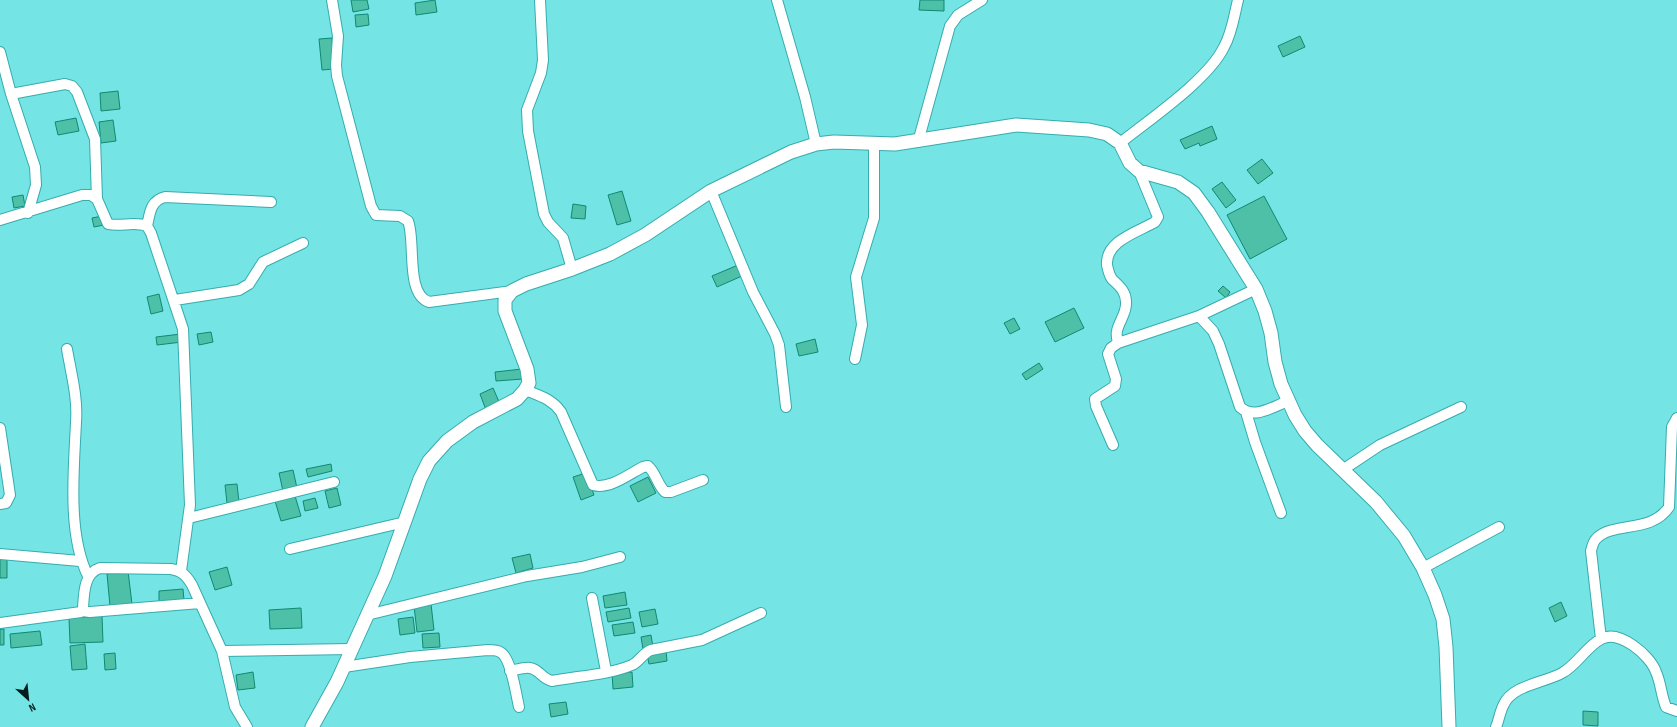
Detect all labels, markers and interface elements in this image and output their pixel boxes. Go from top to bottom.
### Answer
north arrow [8,679,48,719]
text: N [27,700,38,715]

